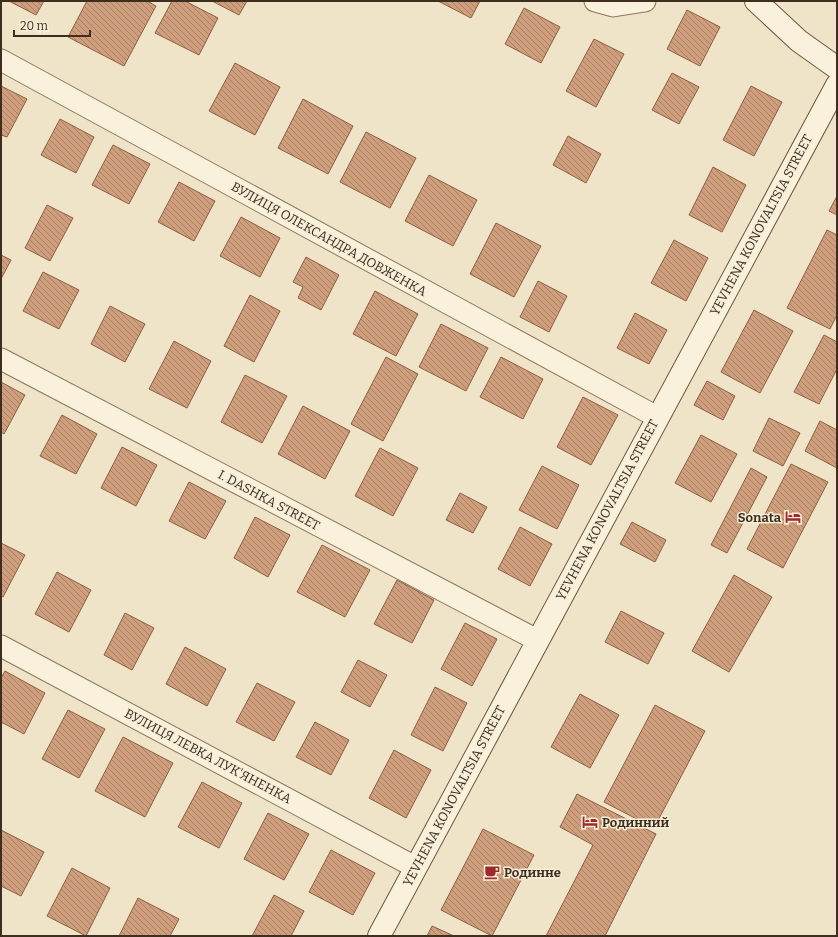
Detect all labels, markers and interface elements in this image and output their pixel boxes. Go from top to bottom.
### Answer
scale bar [14,12,90,38]
text: 20 m [20,19,49,33]
street label: YEVHENA KONOVALTSIA STREET [707,132,815,318]
street label: ВУЛИЦЯ ОЛЕКСАНДРА ДОВЖЕНКА [229,179,430,300]
street label: YEVHENA KONOVALTSIA STREET [553,417,661,603]
street label: I. DASHKA STREET [216,467,323,533]
hotel icon: Sonata [784,508,802,526]
place label: Sonata [738,510,782,525]
street label: YEVHENA KONOVALTSIA STREET [400,703,508,889]
street label: ВУЛИЦЯ ЛЕВКА ЛУК'ЯНЕНКА [122,706,295,807]
hotel icon: Родинний [581,813,599,831]
place label: Родинний [602,815,670,830]
cafe icon: Родинне [483,863,501,881]
place label: Родинне [504,865,561,880]

